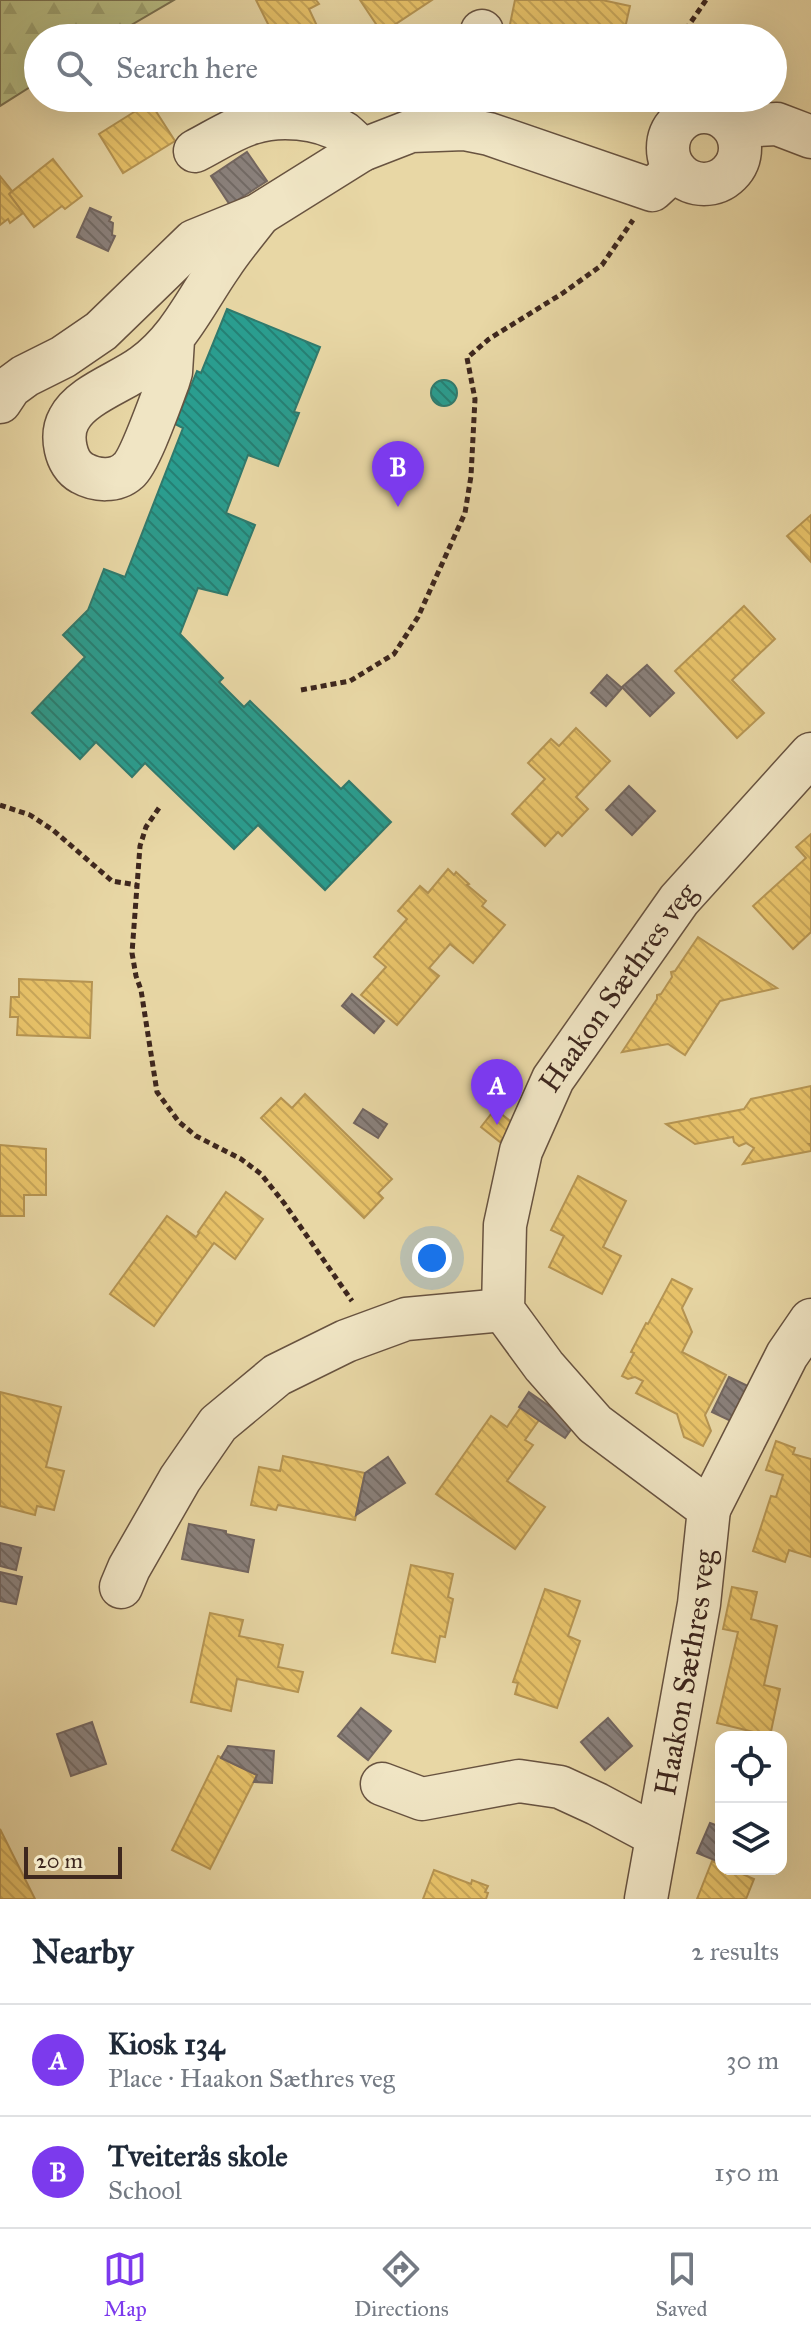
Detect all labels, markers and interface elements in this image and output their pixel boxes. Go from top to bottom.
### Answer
search box [24,24,787,112]
icon: search [52,46,96,90]
text: Search here [116,50,258,86]
pin: B [372,441,424,507]
street label: Haakon Sæthres veg [531,874,705,1099]
pin: A [471,1059,523,1125]
your location [412,1238,452,1278]
street label: Haakon Sæthres veg [647,1547,723,1798]
map controls [715,1731,787,1875]
button: locate [715,1731,787,1803]
button: layers [715,1803,787,1875]
scale bar [24,1843,122,1879]
text: 20 m [36,1847,83,1874]
text: Nearby [32,1931,134,1972]
text: 2 results [691,1935,779,1967]
text: Kiosk 134 [108,2026,225,2062]
text: A [49,2044,67,2076]
text: 30 m [726,2044,779,2076]
text: Place · Haakon Sæthres veg [108,2062,395,2094]
text: Tveiterås skole [108,2138,288,2174]
text: B [49,2156,67,2188]
text: 150 m [714,2156,779,2188]
text: School [108,2174,182,2206]
tab: Map [103,2247,147,2322]
tab: Directions [354,2247,449,2322]
tab: Saved [655,2247,708,2322]

